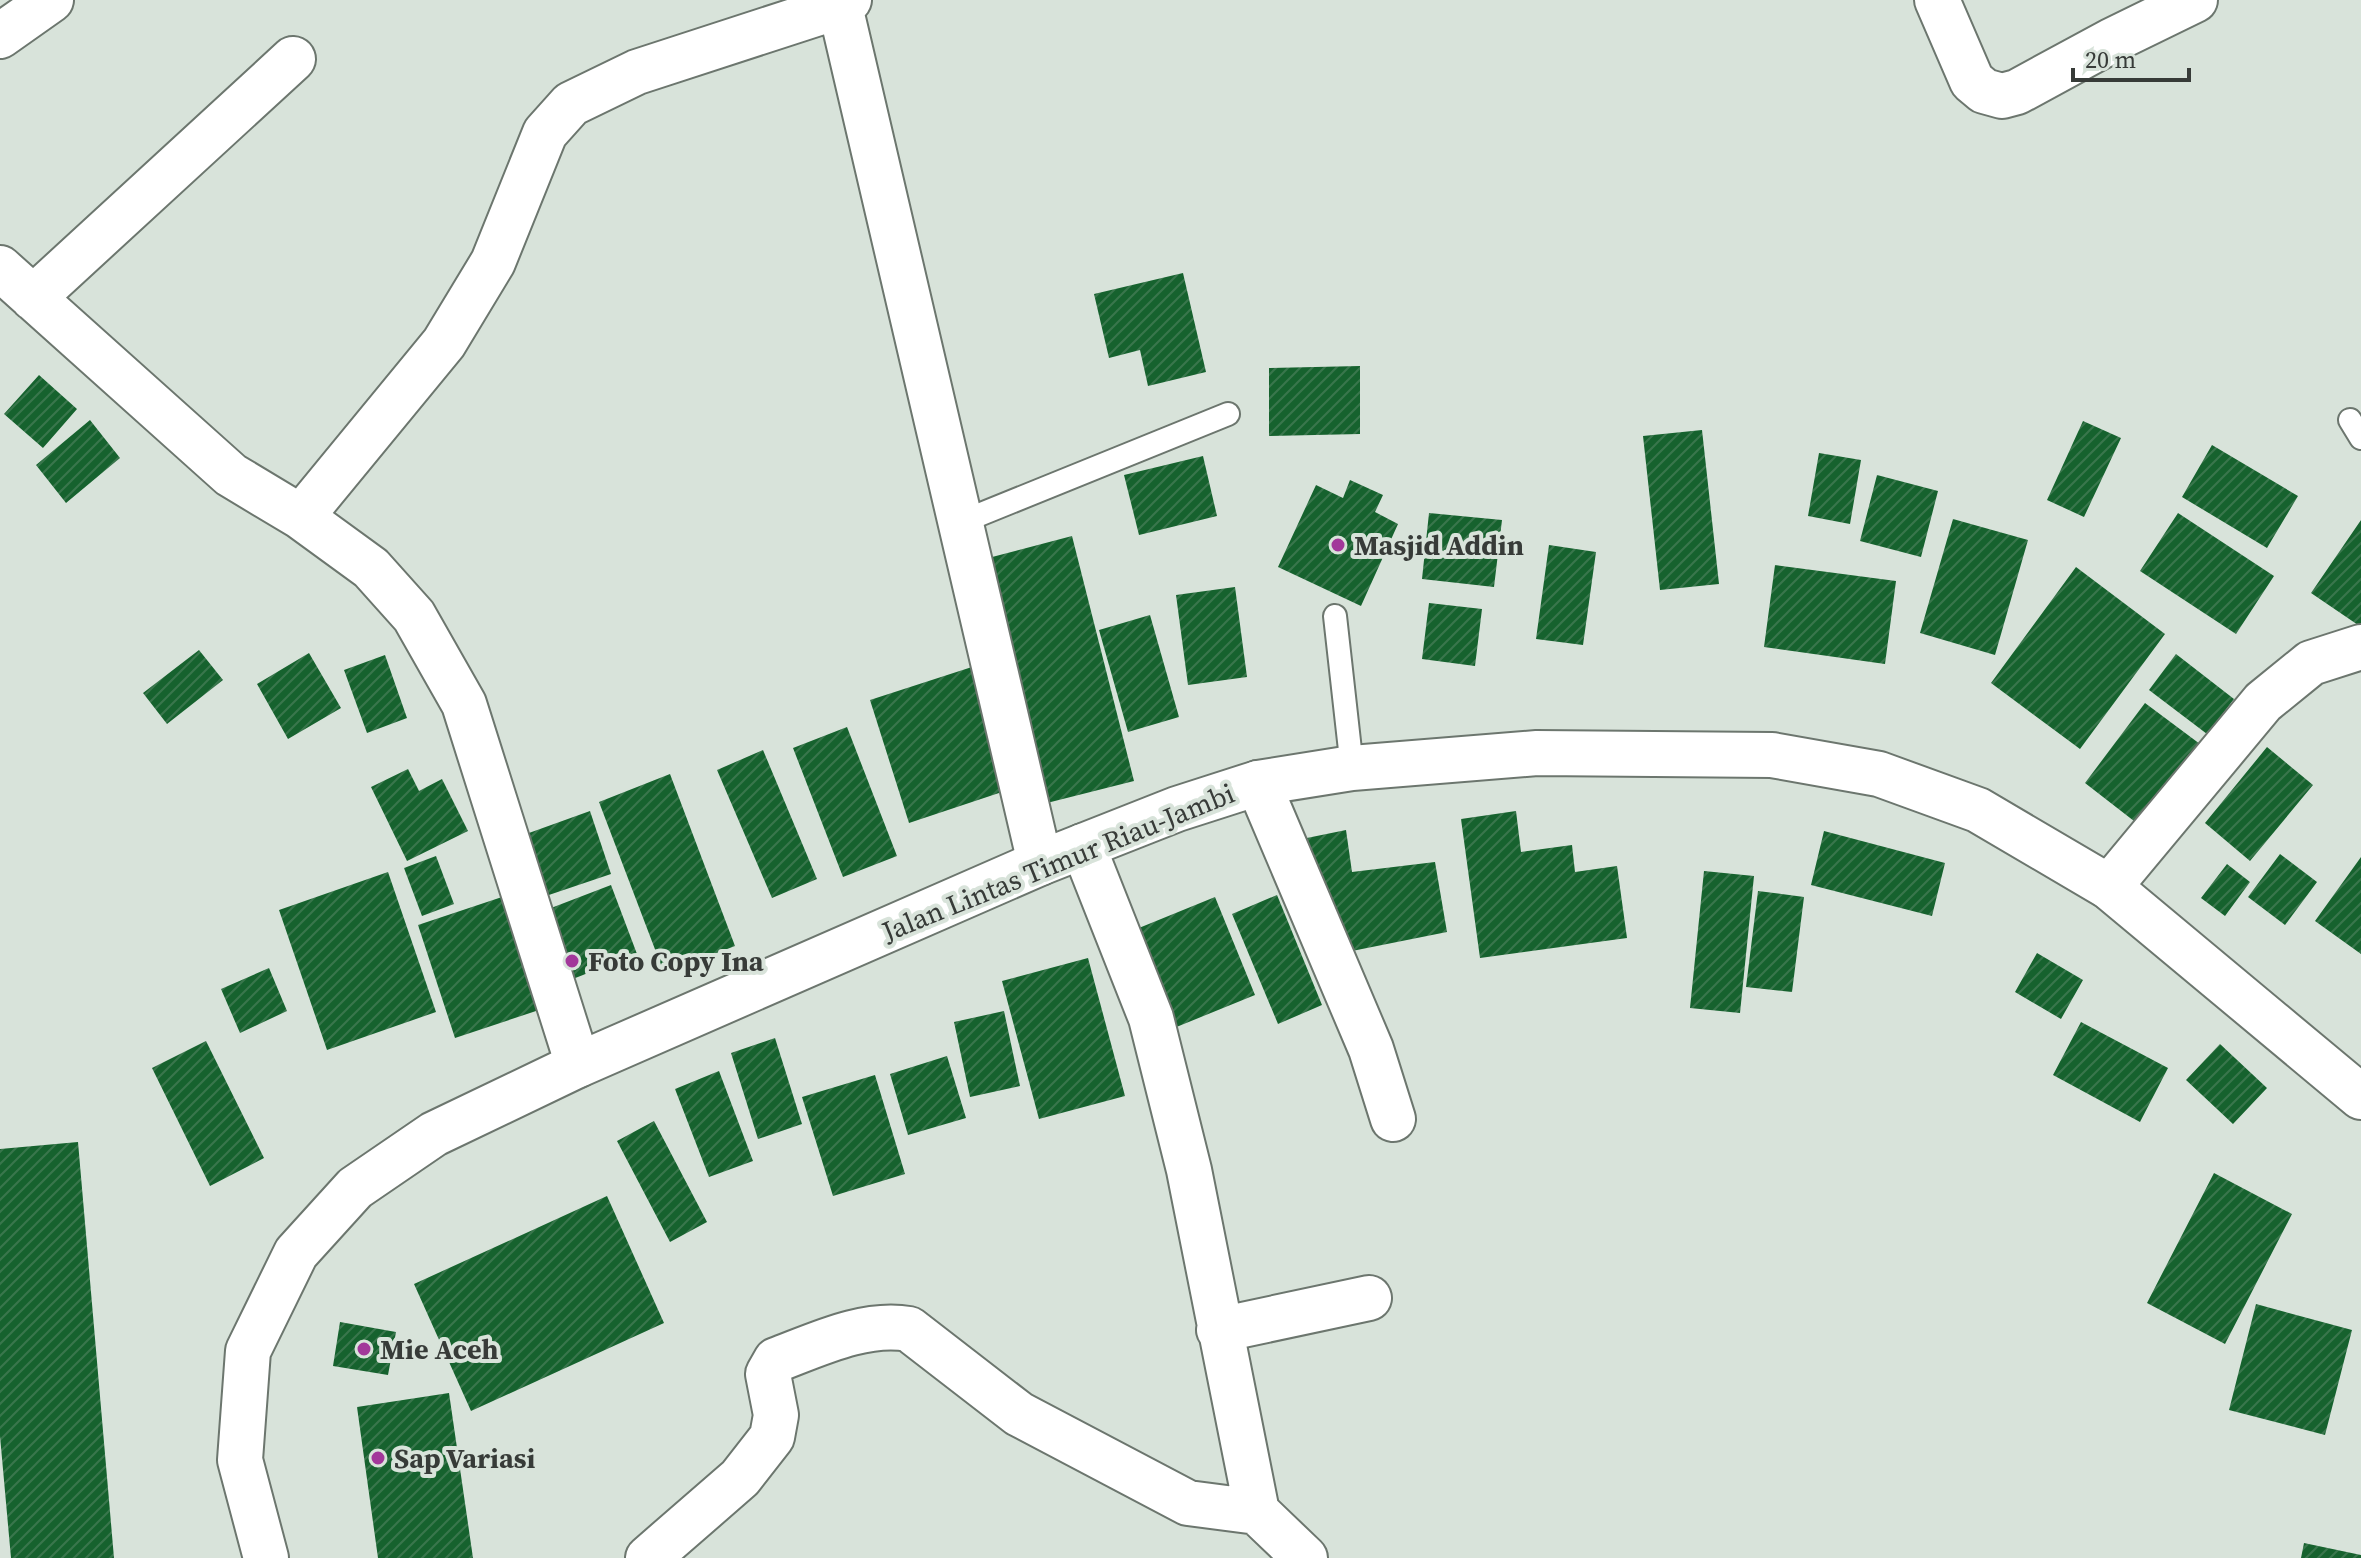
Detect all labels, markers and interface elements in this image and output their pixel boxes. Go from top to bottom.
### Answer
scale bar [2073,32,2189,82]
text: 20 m [2085,43,2136,76]
place label: Masjid Addin [1354,526,1524,564]
marker: Masjid Addin [1329,536,1347,554]
street label: Jalan Lintas Timur Riau-Jambi [875,774,1240,951]
place label: Foto Copy Ina [588,942,764,980]
marker: Foto Copy Ina [563,952,581,970]
place label: Mie Aceh [380,1330,498,1368]
marker: Mie Aceh [355,1340,373,1358]
place label: Sap Variasi [394,1439,535,1477]
marker: Sap Variasi [369,1449,387,1467]

